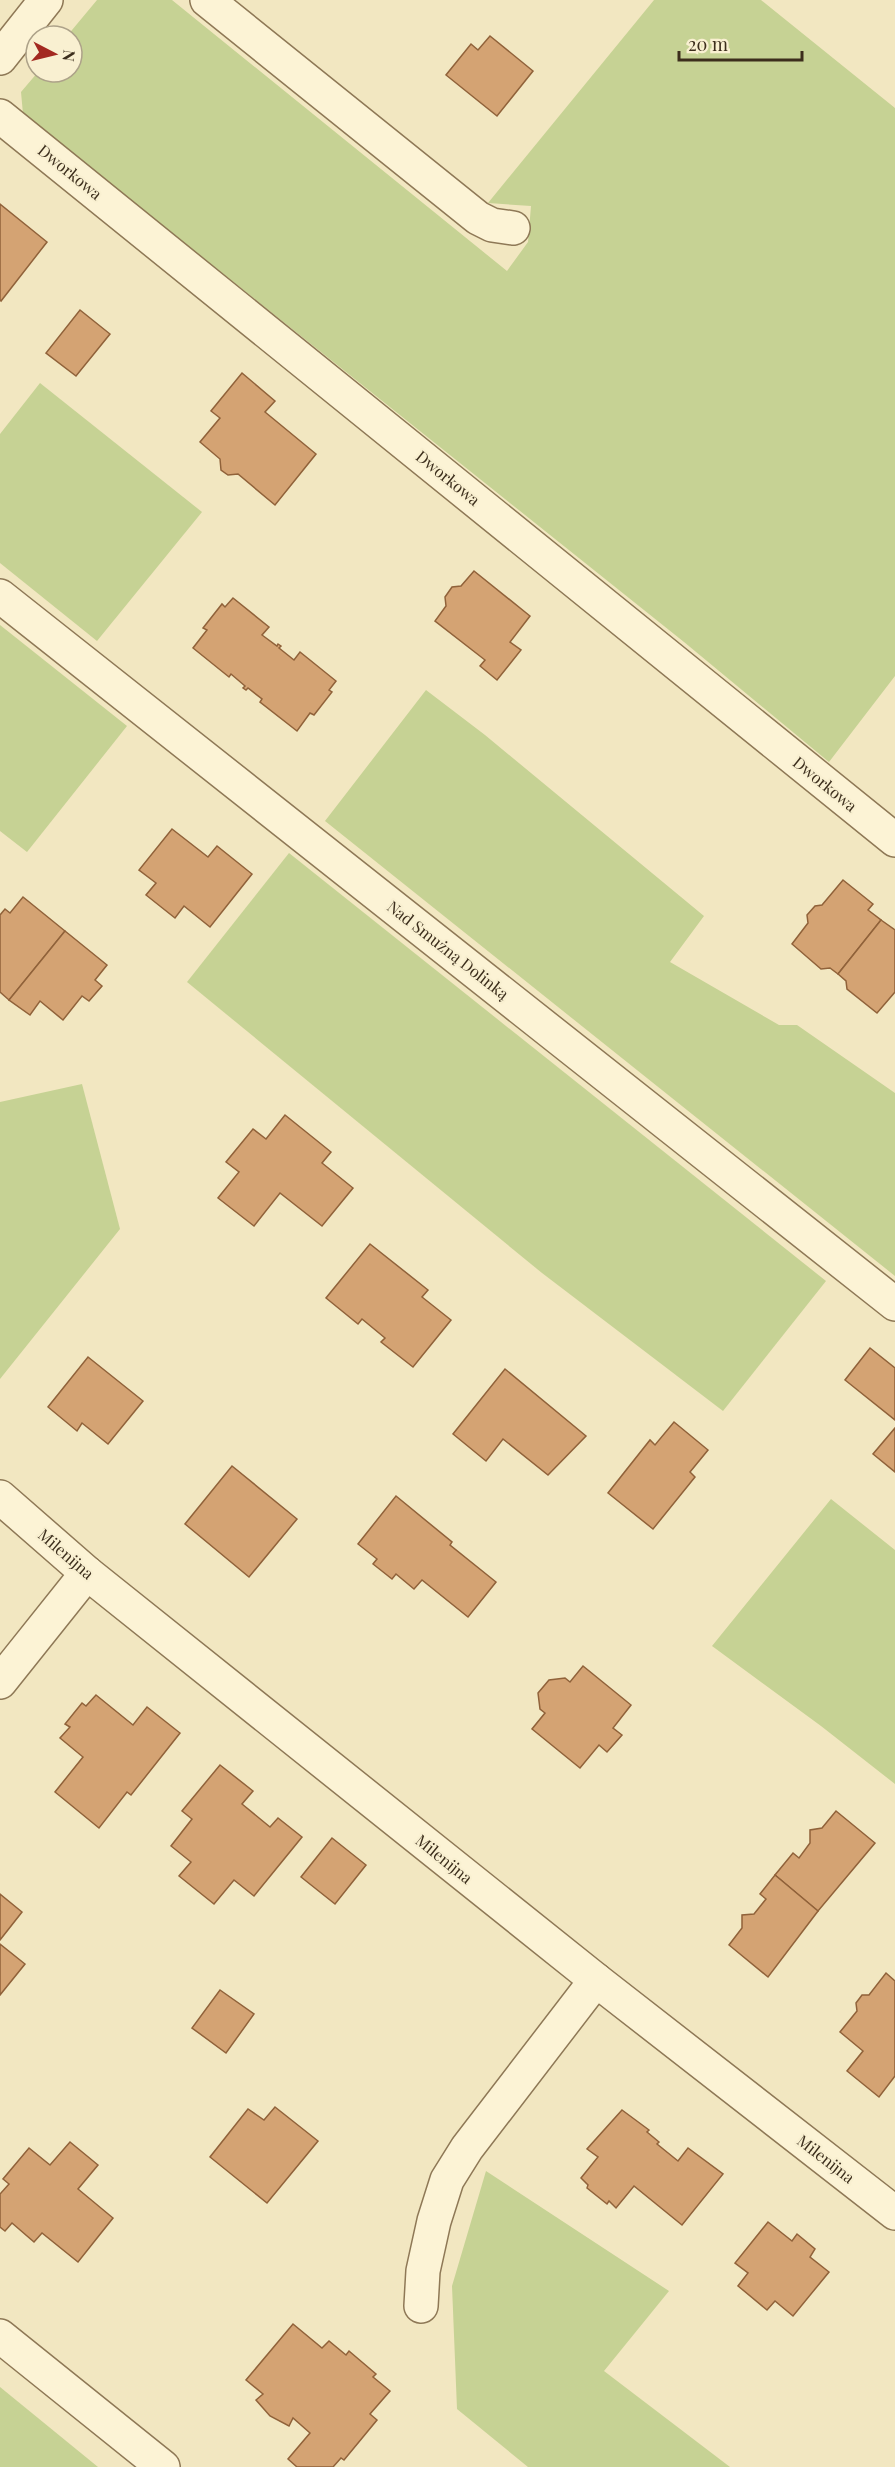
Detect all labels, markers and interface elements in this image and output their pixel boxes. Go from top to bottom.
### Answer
north arrow [24,24,84,84]
scale bar [679,24,802,62]
text: 20 m [688,32,728,56]
text: N [58,49,81,63]
street label: Dworkowa [34,139,107,204]
street label: Dworkowa [412,445,485,510]
street label: Dworkowa [789,751,862,816]
street label: Nad Smużną Dolinką [383,895,513,1004]
street label: Milenijna [34,1524,99,1584]
street label: Milenijna [412,1829,477,1888]
street label: Milenijna [793,2130,859,2188]

